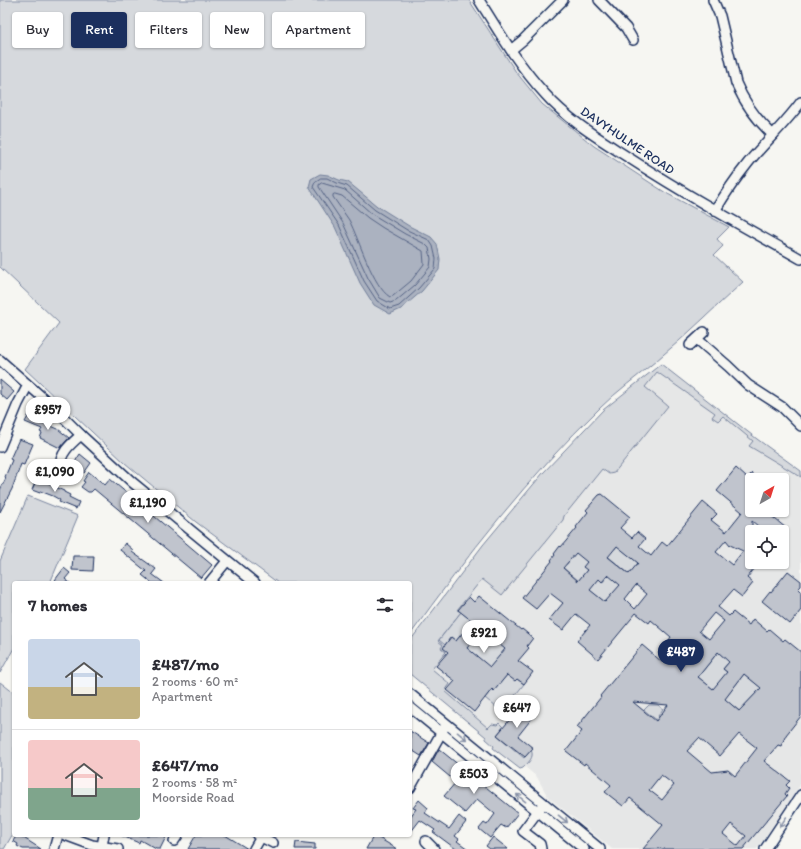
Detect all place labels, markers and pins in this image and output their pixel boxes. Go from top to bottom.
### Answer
pin: £957 [24,397,72,431]
pin: £1,090 [22,459,88,493]
pin: £1,190 [115,490,181,524]
pin: £921 [460,620,508,654]
pin: £487 [657,639,705,673]
pin: £647 [493,695,541,729]
pin: £503 [450,761,498,795]

